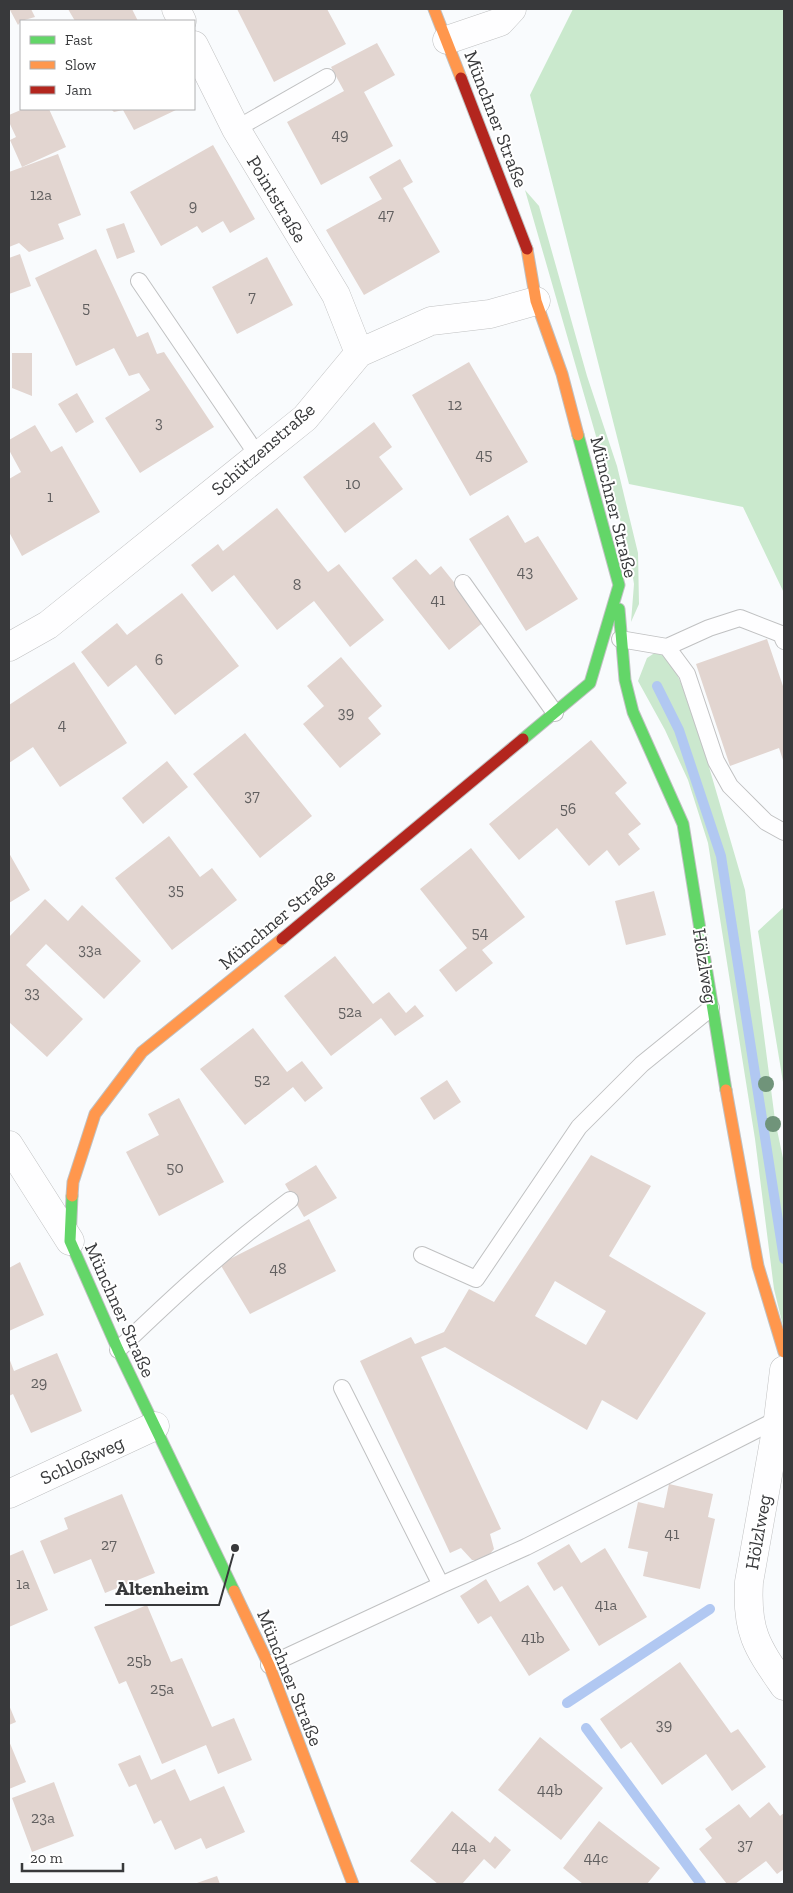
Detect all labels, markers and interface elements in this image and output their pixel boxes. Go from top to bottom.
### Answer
legend [20,20,195,110]
text: Fast [65,31,93,49]
street label: Münchner Straße [459,47,533,191]
text: Slow [65,56,97,74]
text: Jam [65,81,92,99]
house number: 49 [331,125,349,144]
street label: Pointstraße [242,151,312,247]
house number: 12a [30,185,52,204]
house number: 9 [189,196,197,215]
house number: 47 [378,205,394,224]
house number: 7 [248,287,256,306]
house number: 5 [82,298,90,317]
house number: 12 [448,395,462,414]
street label: Schützenstraße [206,398,320,500]
house number: 3 [155,413,163,432]
street label: Münchner Straße [585,434,643,580]
house number: 45 [476,445,492,464]
house number: 10 [345,474,361,493]
house number: 1 [47,487,53,506]
house number: 43 [517,562,533,581]
house number: 8 [293,575,301,594]
house number: 41 [431,590,445,609]
house number: 6 [155,650,163,669]
house number: 39 [338,703,354,722]
house number: 4 [58,715,67,734]
house number: 37 [244,786,260,805]
house number: 56 [560,799,576,818]
street label: Münchner Straße [214,864,340,974]
house number: 35 [168,880,184,899]
house number: 54 [472,923,489,942]
street label: Hölzlweg [688,927,722,1006]
house number: 33a [78,940,102,959]
house number: 33 [24,983,40,1002]
house number: 52a [338,1002,362,1021]
house number: 52 [254,1070,270,1089]
house number: 50 [166,1158,184,1177]
street label: Münchner Straße [80,1239,160,1381]
house number: 48 [269,1259,287,1278]
house number: 29 [31,1373,47,1392]
street label: Schloßweg [36,1430,128,1489]
street label: Hölzlweg [740,1492,776,1571]
house number: 41 [665,1524,679,1543]
house number: 27 [101,1535,117,1554]
callout: Altenheim [105,1570,219,1605]
house number: 1a [16,1574,30,1593]
text: Altenheim [115,1576,209,1600]
house number: 41a [595,1595,618,1614]
street label: Münchner Straße [252,1607,328,1750]
house number: 41b [521,1628,545,1647]
house number: 25b [127,1651,151,1670]
house number: 25a [150,1679,174,1698]
house number: 39 [656,1715,672,1734]
house number: 44b [537,1780,563,1799]
house number: 23a [31,1808,55,1827]
house number: 37 [737,1835,753,1854]
house number: 44a [452,1837,477,1856]
scale bar [22,1840,124,1872]
house number: 44c [584,1848,608,1867]
text: 20 m [30,1849,63,1867]

